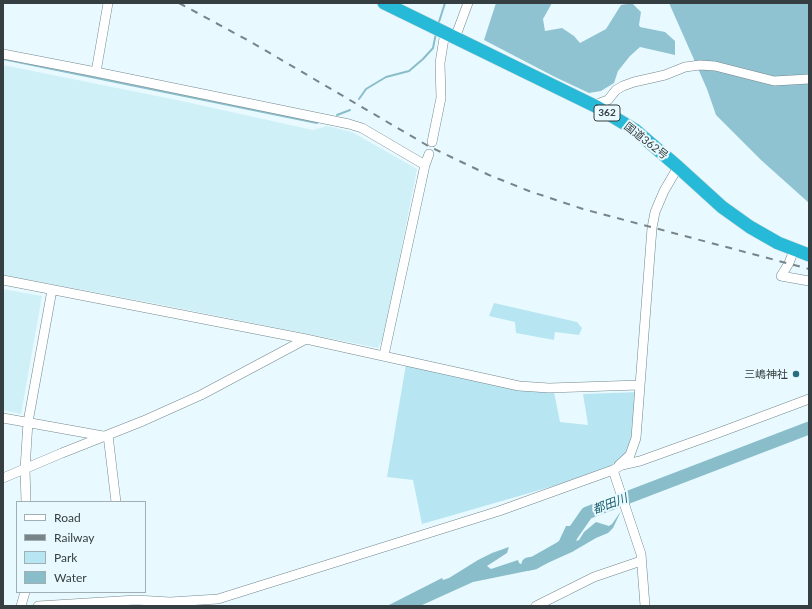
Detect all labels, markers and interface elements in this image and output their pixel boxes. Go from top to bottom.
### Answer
road number: 362 [594,105,620,121]
street label: 国道362号 [621,120,671,162]
place label: 三嶋神社 [744,367,788,381]
marker: 三嶋神社 [791,369,801,379]
water label: 都田川 [591,491,629,517]
legend [16,501,146,593]
text: Road [54,510,81,525]
text: Railway [54,530,94,545]
text: Park [54,550,77,565]
text: Water [54,570,87,585]

